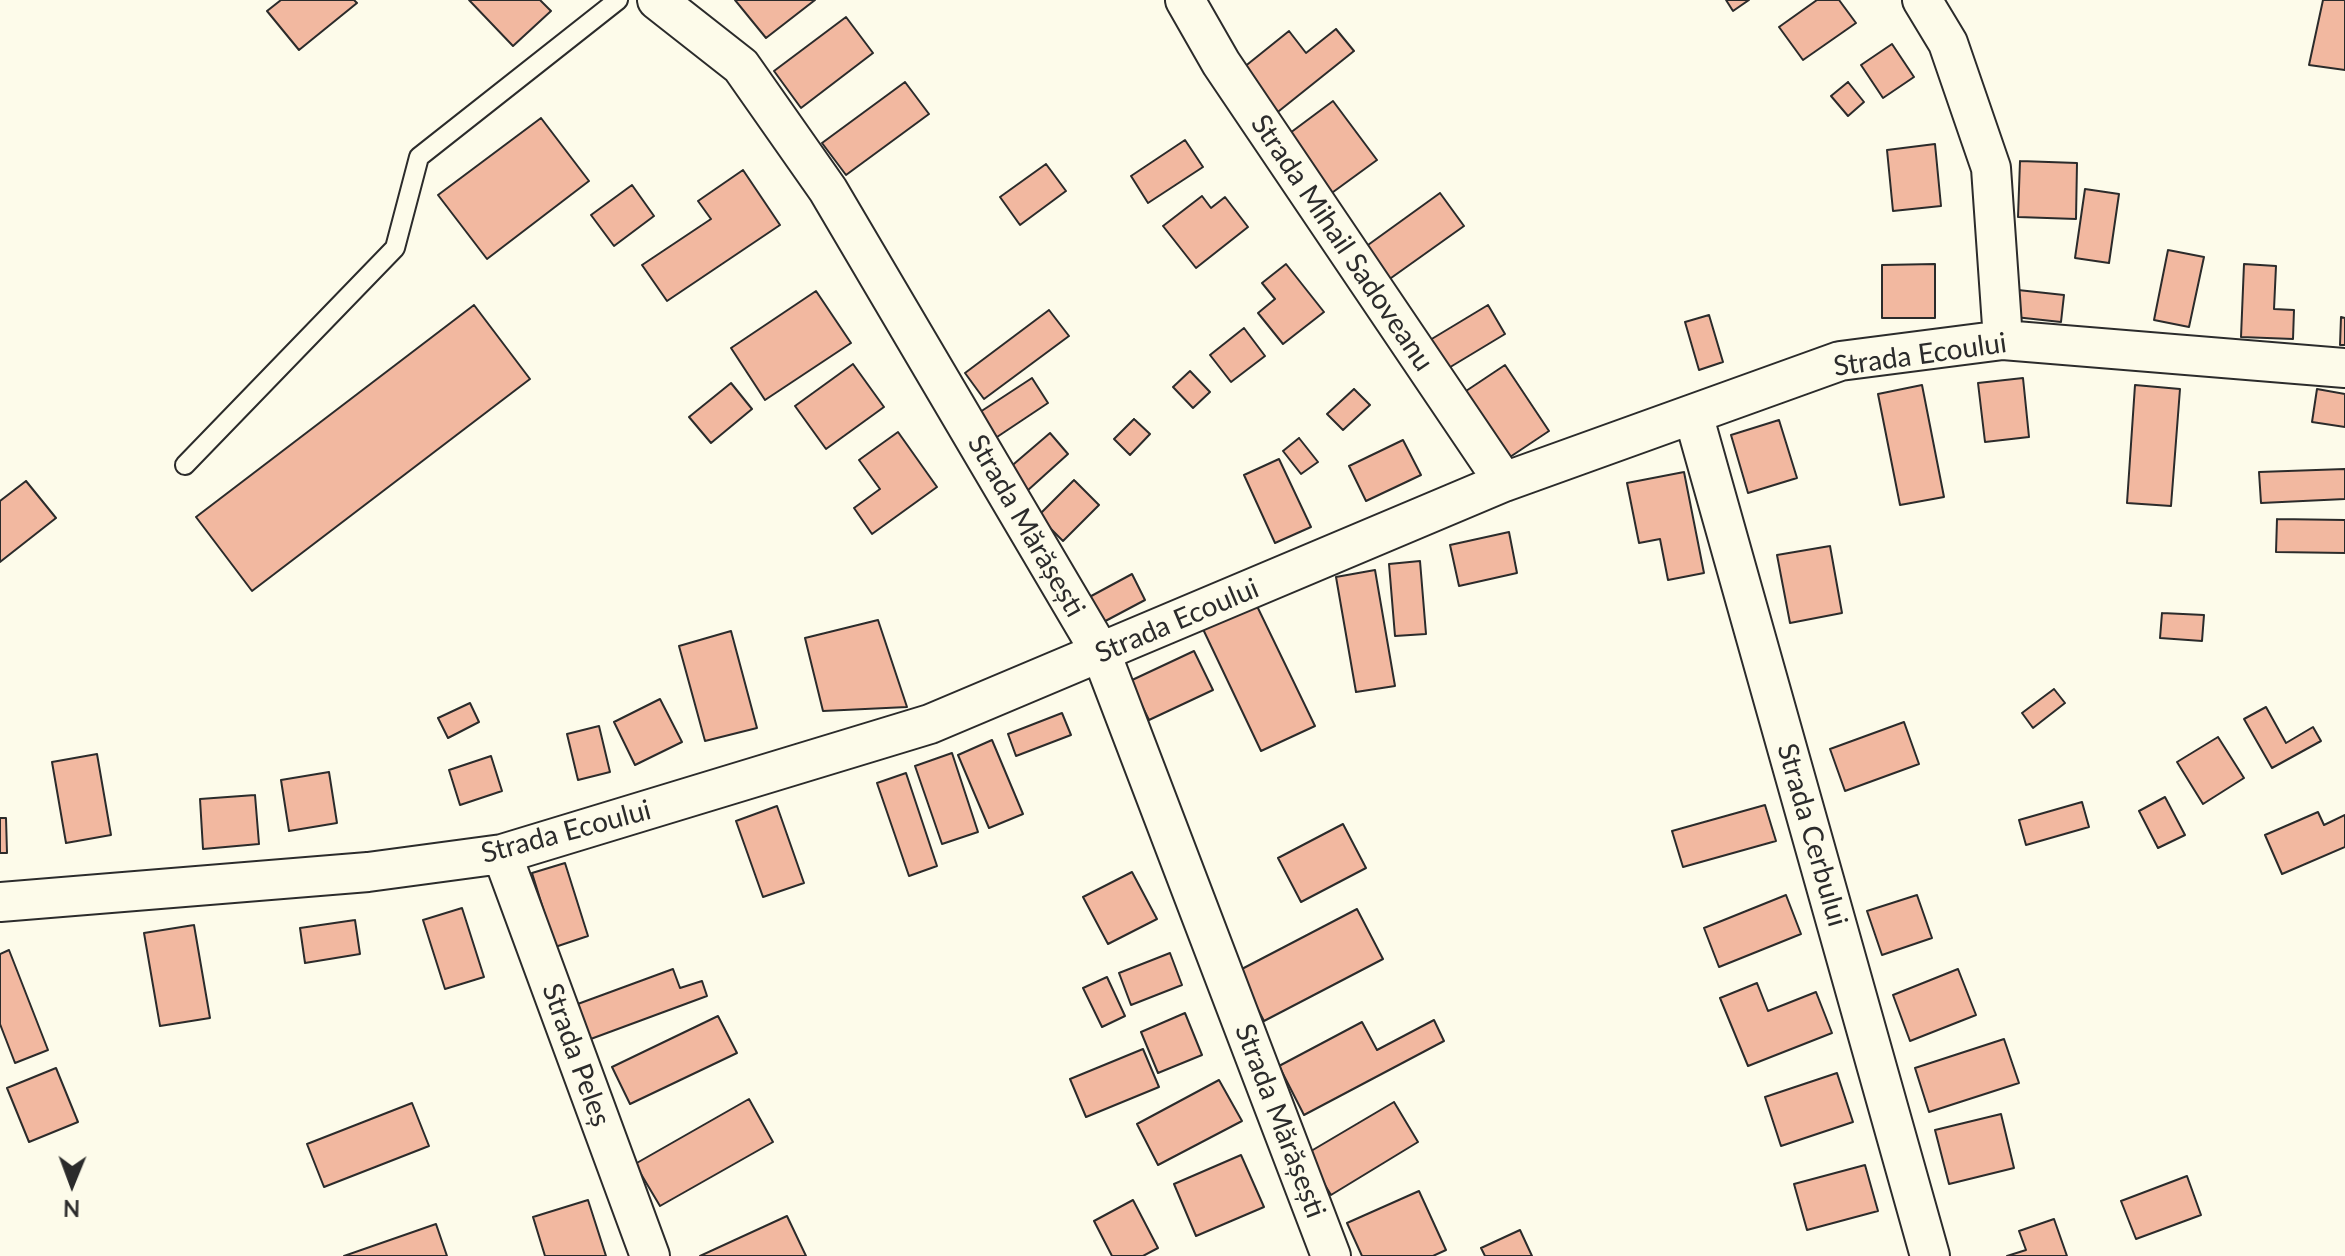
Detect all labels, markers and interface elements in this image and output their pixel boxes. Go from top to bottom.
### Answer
street label: Strada Mihail Sadoveanu [1244,108,1440,378]
street label: Strada Ecoului [1831,326,2009,384]
street label: Strada Mărășești [960,429,1092,623]
street label: Strada Ecoului [1090,571,1264,671]
street label: Strada Cerbului [1770,740,1854,930]
street label: Strada Ecoului [477,793,655,871]
street label: Strada Peleș [535,979,617,1131]
street label: Strada Mărășești [1228,1019,1332,1223]
north arrow [32,1144,112,1224]
text: N [63,1195,80,1222]

